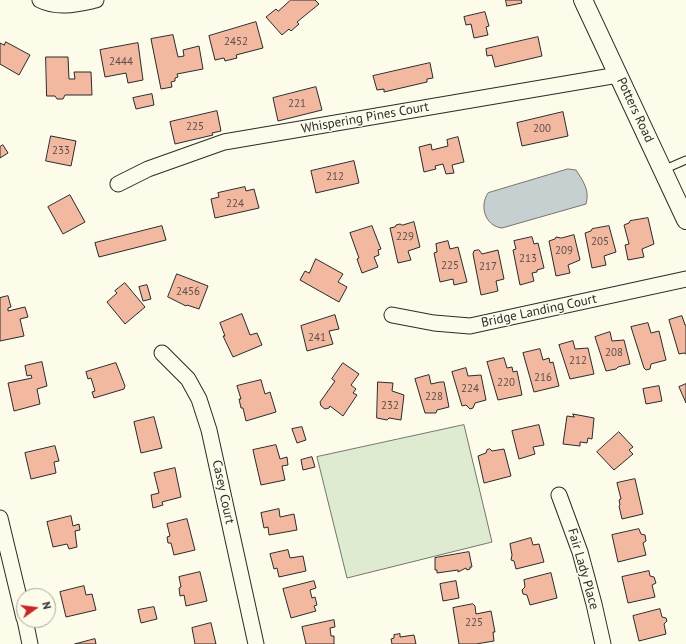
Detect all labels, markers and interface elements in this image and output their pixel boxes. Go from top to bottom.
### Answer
house number: 2452 [224,35,248,49]
house number: 2444 [109,55,133,69]
street label: Potters Road [613,75,657,145]
house number: 221 [288,97,306,111]
street label: Whispering Pines Court [300,99,430,137]
house number: 225 [186,120,204,134]
house number: 200 [533,122,551,136]
house number: 233 [52,144,70,158]
house number: 212 [326,170,344,184]
house number: 224 [226,197,244,211]
house number: 229 [396,230,414,244]
house number: 205 [591,235,609,249]
house number: 209 [555,244,573,258]
house number: 213 [519,252,537,266]
house number: 225 [441,259,459,273]
house number: 217 [479,260,497,274]
house number: 2456 [176,285,200,299]
street label: Bridge Landing Court [480,291,598,331]
house number: 241 [308,331,326,345]
house number: 208 [605,346,623,360]
house number: 212 [569,354,587,368]
house number: 216 [534,371,552,385]
house number: 220 [497,376,515,390]
house number: 224 [461,382,479,396]
house number: 228 [425,390,443,404]
house number: 232 [381,399,399,413]
street label: Casey Court [209,459,237,525]
street label: Fair Lady Place [564,527,602,611]
north arrow [16,588,56,628]
text: N [39,600,54,611]
house number: 225 [465,616,483,630]

